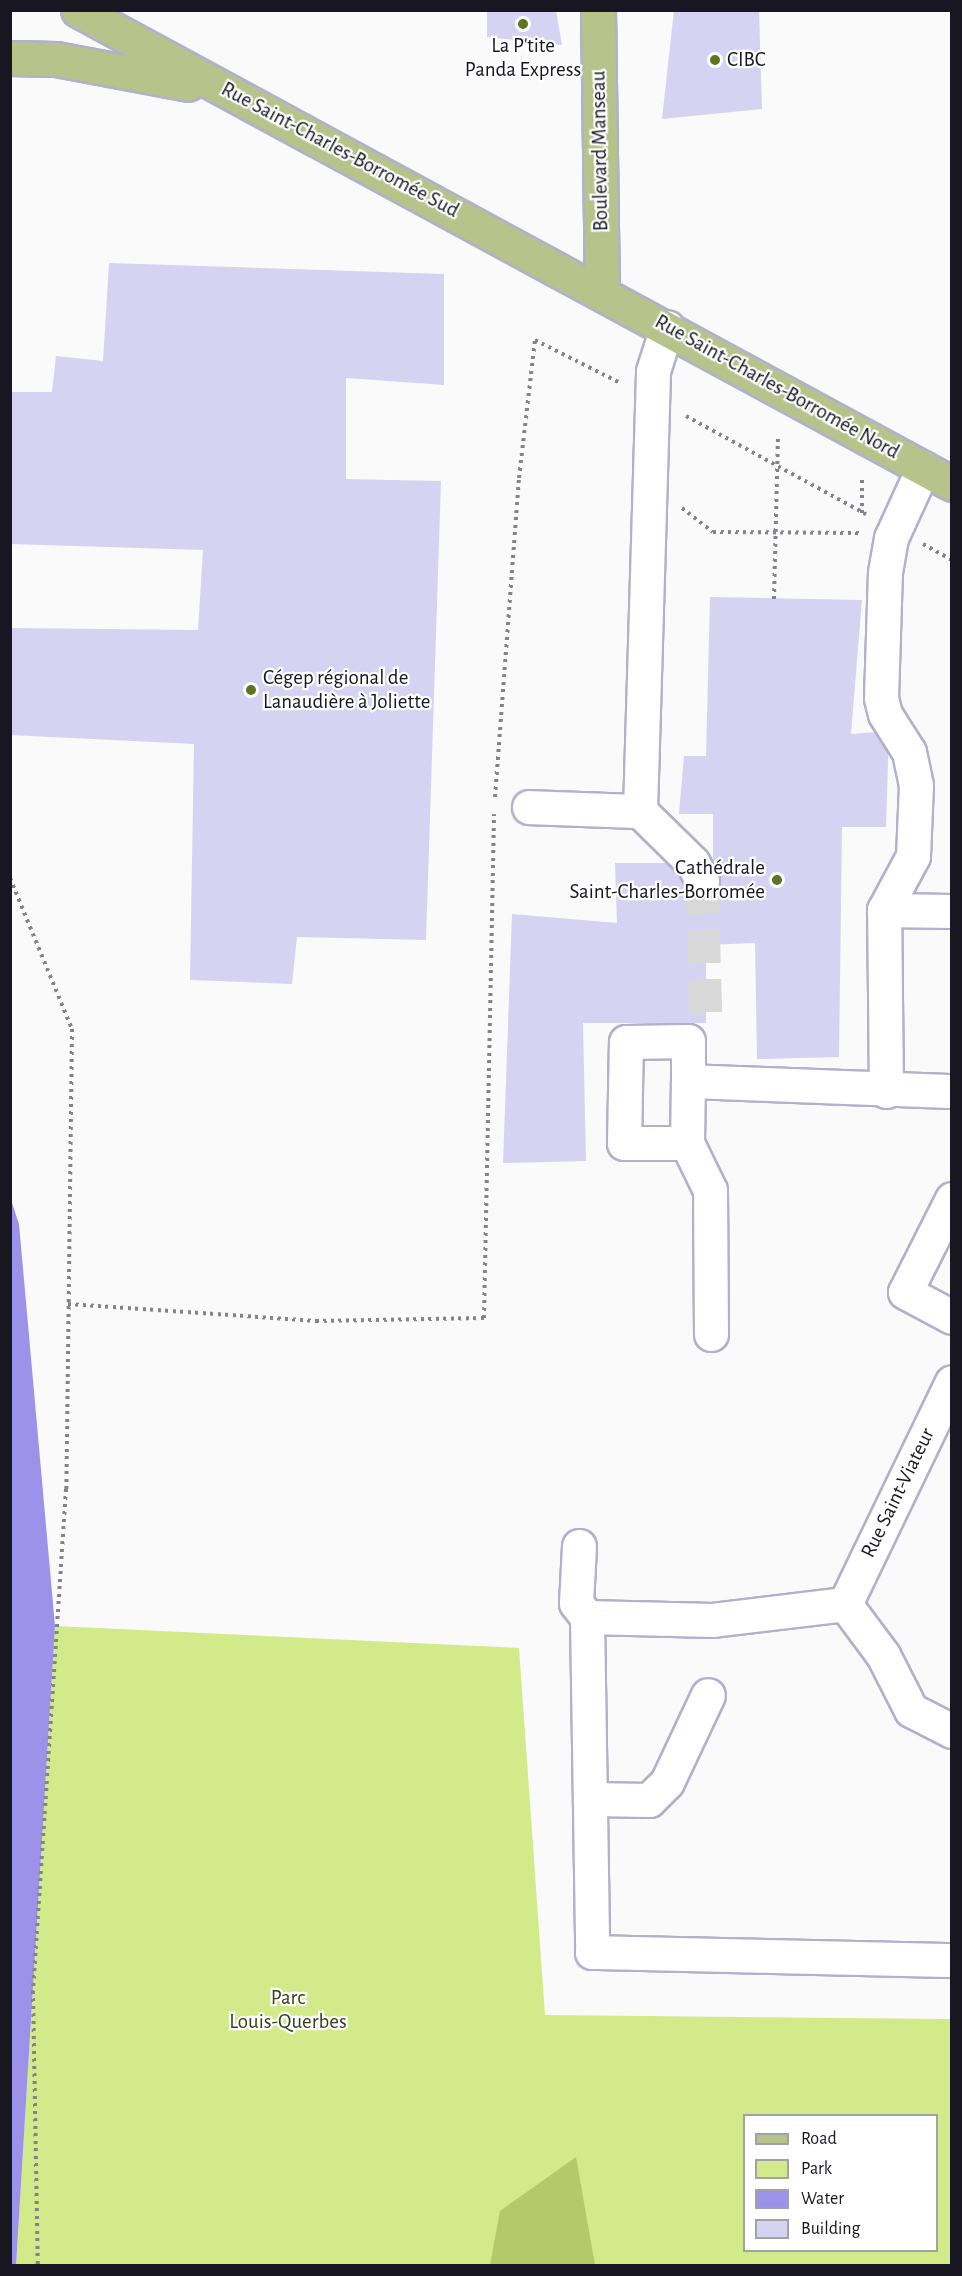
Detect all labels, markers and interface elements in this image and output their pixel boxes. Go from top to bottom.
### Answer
marker: La P'tite Panda Express [516,17,530,31]
place label: La P'tite Panda Express [465,33,581,83]
place label: CIBC [727,47,766,73]
marker: CIBC [708,53,722,67]
street label: Boulevard Manseau [586,70,614,232]
street label: Rue Saint-Charles-Borromée Sud [217,77,463,223]
street label: Rue Saint-Charles-Borromée Nord [650,309,904,465]
place label: Cégep régional de Lanaudière à Joliette [263,665,430,715]
marker: Cégep régional de Lanaudière à Joliette [244,683,258,697]
place label: Cathédrale Saint-Charles-Borromée [569,855,765,905]
marker: Cathédrale Saint-Charles-Borromée [770,873,784,887]
street label: Rue Saint-Viateur [856,1424,940,1562]
park label: Parc Louis-Querbes [229,1985,347,2035]
legend [743,2114,938,2252]
text: Road [801,2130,837,2148]
text: Park [801,2160,832,2178]
text: Water [801,2190,844,2208]
text: Building [801,2220,860,2238]

